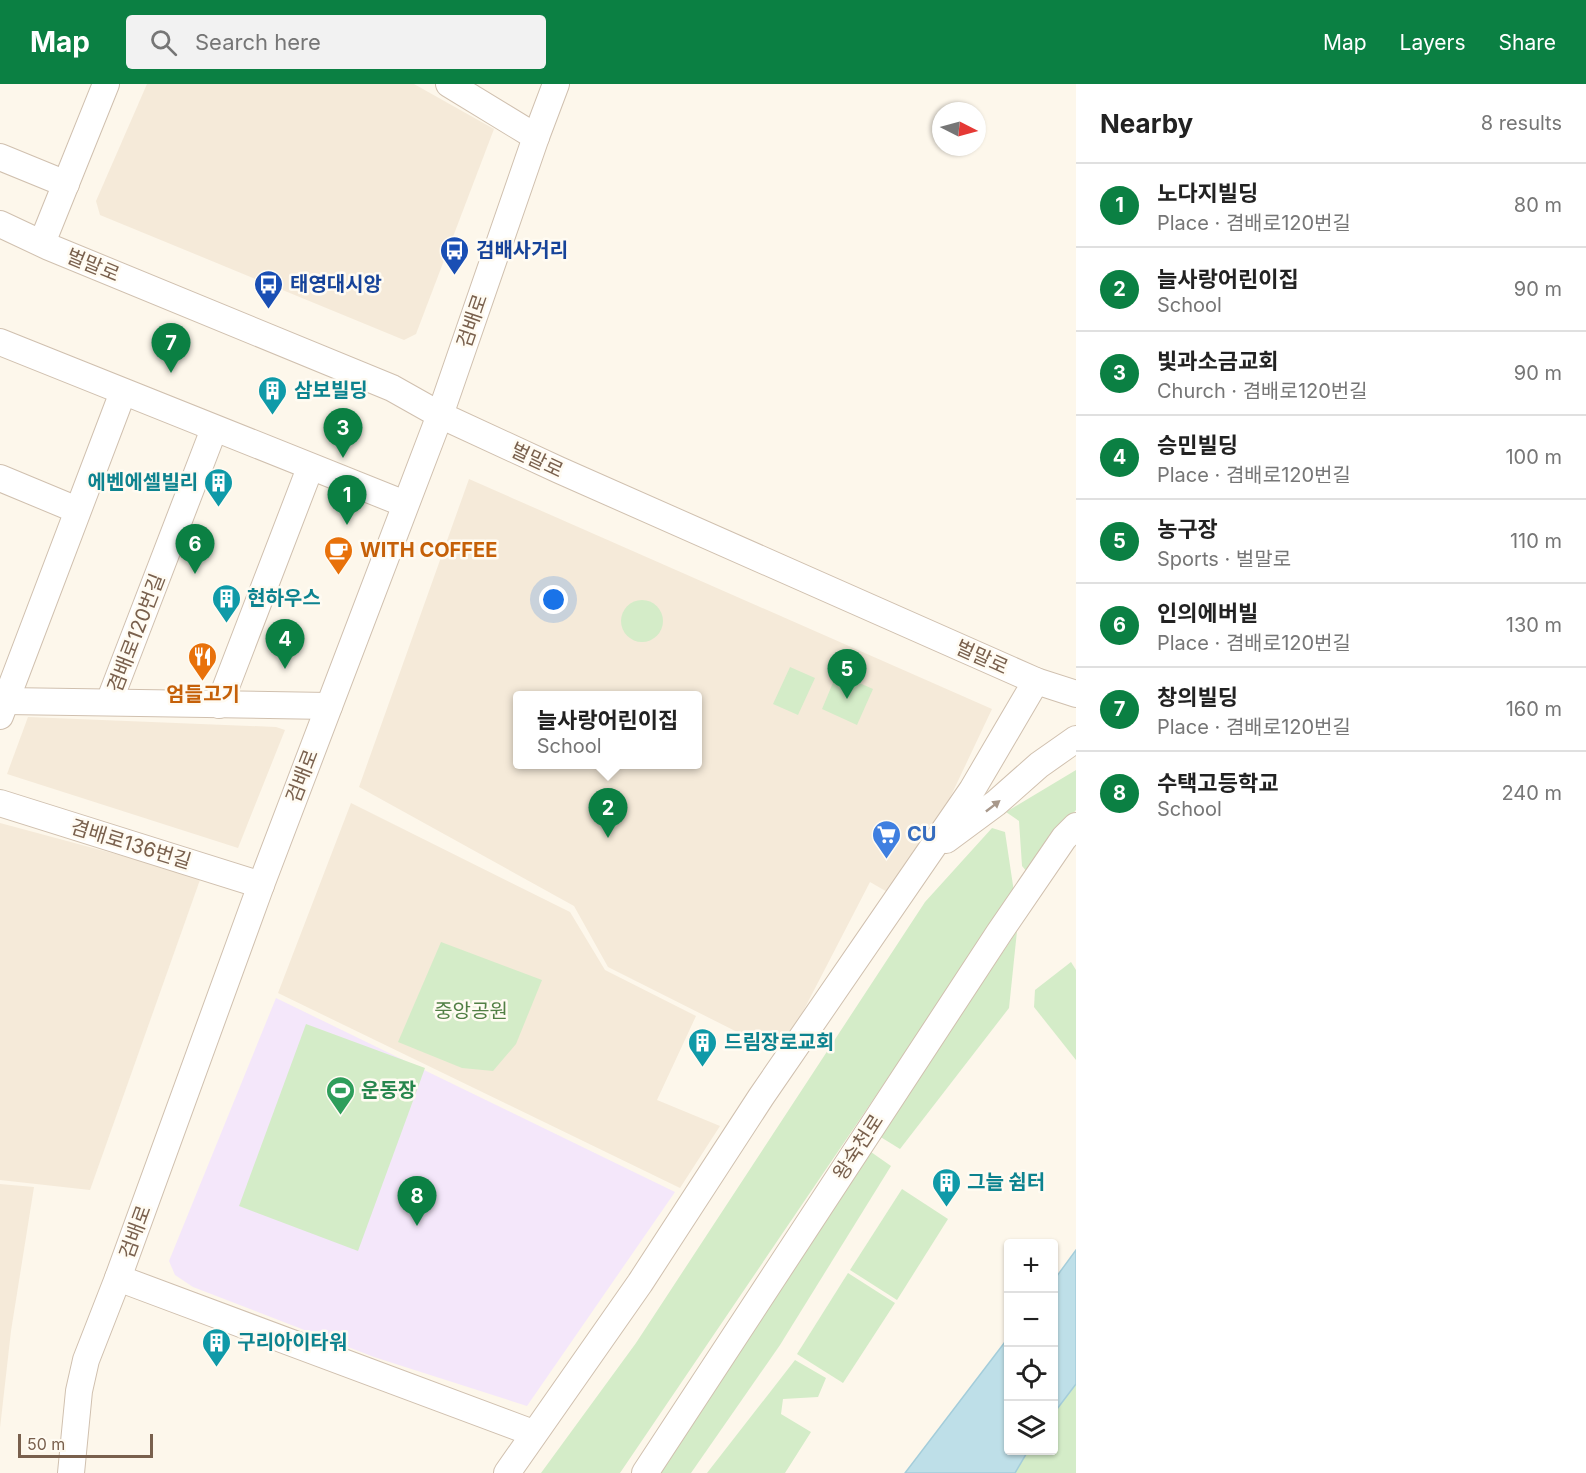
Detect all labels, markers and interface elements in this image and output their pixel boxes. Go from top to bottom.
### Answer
search box [126,15,546,69]
text: Map [30,25,90,59]
icon: search [147,26,180,59]
text: Search here [195,29,321,55]
text: Map [1323,30,1367,55]
text: Layers [1400,30,1466,55]
text: Share [1499,30,1556,55]
north arrow [932,102,986,156]
text: Nearby [1100,108,1193,139]
text: 8 results [1481,111,1562,135]
text: 노다지빌딩 [1157,180,1258,206]
text: 1 [1115,193,1124,217]
text: 80 m [1514,193,1562,217]
text: Place · 겸배로120번길 [1157,211,1351,235]
bus stop icon: 검배사거리 [439,234,471,276]
place label: 검배사거리 [476,238,568,262]
street label: 벌말로 [63,244,123,286]
text: 늘사랑어린이집 [1157,266,1299,292]
bus stop icon: 태영대시앙 [253,268,285,310]
place label: 태영대시앙 [290,272,382,296]
text: 2 [1113,277,1126,301]
text: 90 m [1514,277,1562,301]
street label: 검배로 [452,291,492,351]
text: School [1157,293,1222,317]
pin: 7 [152,324,190,373]
text: 빛과소금교회 [1157,348,1278,374]
text: 3 [1113,361,1126,385]
text: 90 m [1514,361,1562,385]
building icon: 삼보빌딩 [257,374,289,416]
place label: 삼보빌딩 [294,378,368,402]
text: Church · 겸배로120번길 [1157,379,1368,403]
pin: 3 [324,408,362,458]
text: 승민빌딩 [1157,432,1238,458]
street label: 벌말로 [507,437,567,483]
text: 4 [1113,445,1126,469]
text: 100 m [1505,445,1562,469]
text: Place · 겸배로120번길 [1157,463,1351,487]
building icon: 에벤에셀빌리 [203,466,235,508]
place label: 에벤에셀빌리 [88,470,198,494]
pin: 1 [328,476,366,525]
text: 농구장 [1157,516,1218,542]
pin: 6 [176,524,214,574]
text: 5 [1113,529,1126,553]
text: 110 m [1510,529,1562,553]
cafe icon: WITH COFFEE [323,534,355,576]
place label: WITH COFFEE [360,538,497,562]
text: Sports · 벌말로 [1157,547,1291,571]
street label: 겸배로120번길 [102,570,170,696]
building icon: 현하우스 [210,582,242,624]
your location [539,585,568,614]
place label: 현하우스 [247,586,321,610]
text: 인의에버빌 [1157,600,1258,626]
text: 6 [1113,613,1126,637]
text: 130 m [1506,613,1562,637]
pin: 4 [266,620,304,669]
text: Place · 겸배로120번길 [1157,631,1351,655]
street label: 벌말로 [952,635,1012,679]
restaurant icon: 엄들고기 [187,640,219,682]
pin: 5 [828,650,866,699]
place label: 엄들고기 [166,682,240,706]
text: 창의빌딩 [1157,684,1238,710]
popup [513,691,702,769]
text: 7 [1114,697,1125,721]
text: 160 m [1506,697,1562,721]
text: 늘사랑어린이집 [537,707,678,733]
text: Place · 겸배로120번길 [1157,715,1351,739]
text: School [537,734,602,758]
street label: 검배로 [281,746,323,806]
text: 수택고등학교 [1157,770,1278,796]
text: 8 [1113,781,1126,805]
text: 240 m [1501,781,1562,805]
pin: 2 [588,788,628,838]
text: School [1157,797,1222,821]
one-way arrow [985,800,1000,812]
street label: 겸배로136번길 [68,814,194,874]
supermarket icon: CU [870,818,902,860]
place label: CU [907,822,936,846]
park label: 중앙공원 [434,999,508,1023]
building icon: 드림장로교회 [687,1026,719,1068]
place label: 드림장로교회 [724,1030,834,1054]
sports icon: 운동장 [324,1074,356,1116]
place label: 운동장 [361,1078,416,1102]
street label: 왕숙천로 [828,1110,888,1184]
building icon: 그늘 쉼터 [930,1166,962,1208]
place label: 그늘 쉼터 [967,1170,1045,1194]
pin: 8 [398,1176,436,1226]
street label: 검배로 [114,1202,156,1262]
map controls [1004,1239,1058,1455]
button: + [1004,1239,1058,1293]
button: − [1004,1293,1058,1347]
building icon: 구리아이타워 [200,1326,232,1368]
place label: 구리아이타워 [237,1330,347,1354]
button: locate [1004,1347,1058,1401]
button: layers [1004,1401,1058,1455]
scale bar [18,1431,153,1458]
text: 50 m [27,1434,65,1454]

